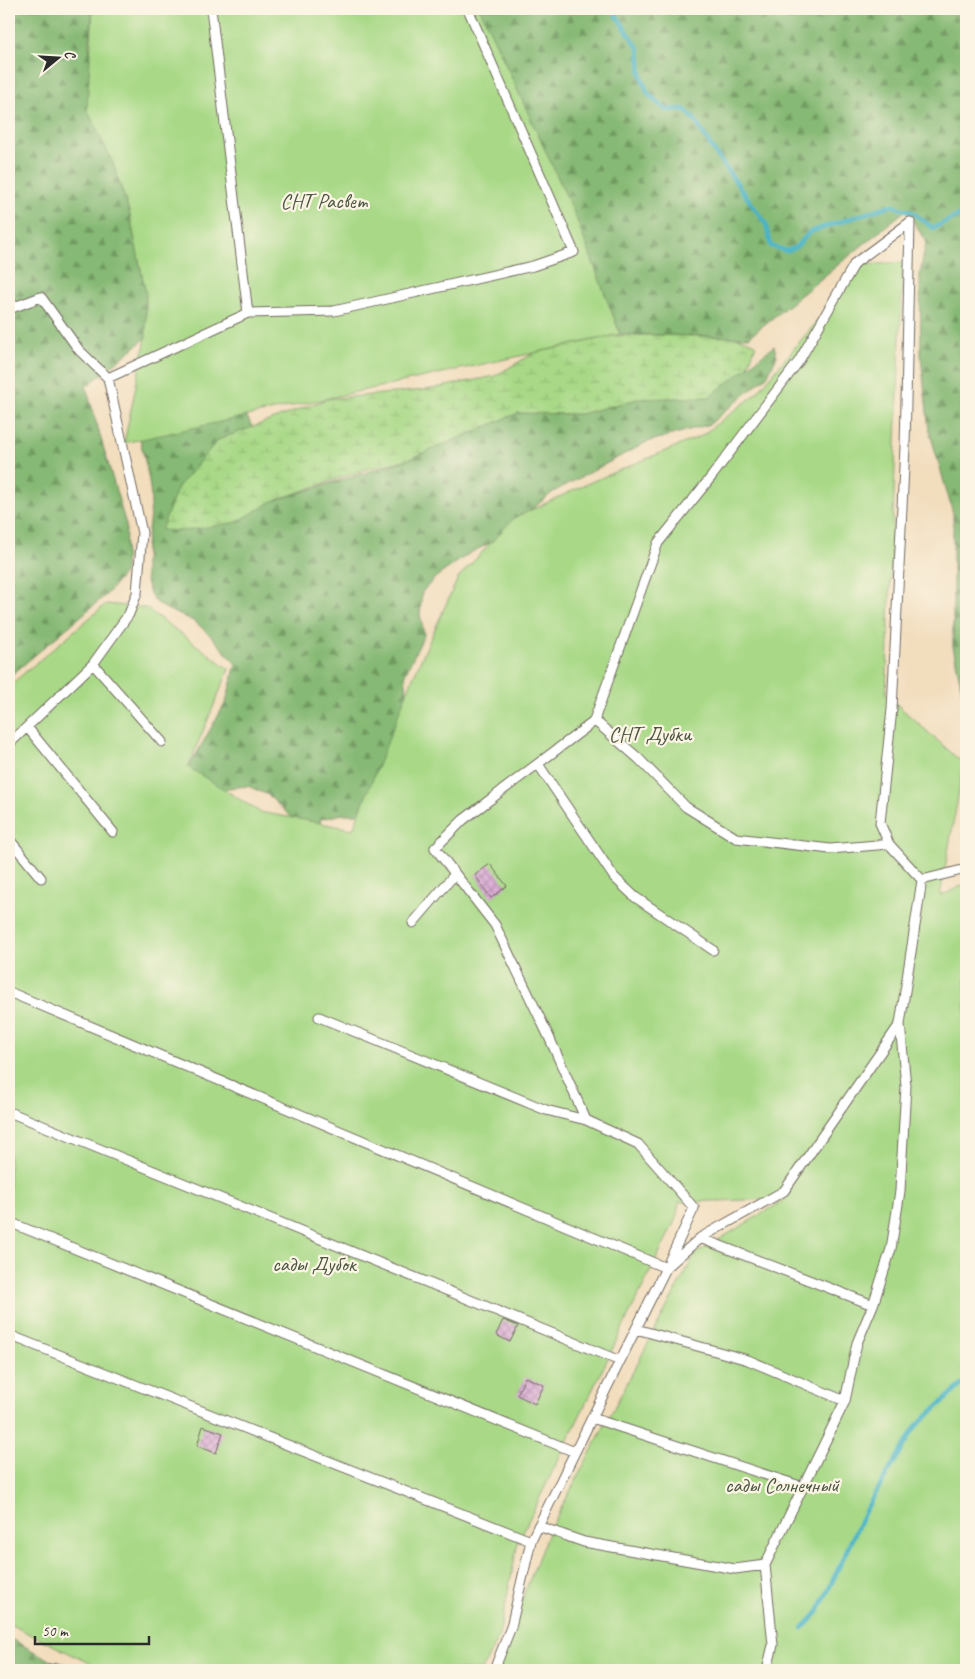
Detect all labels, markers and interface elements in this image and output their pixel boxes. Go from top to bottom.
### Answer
north arrow [32,32,82,82]
text: С [61,48,80,62]
park label: СНТ Расвет [281,188,369,214]
park label: СНТ Дубки [609,721,693,747]
park label: сады Дубок [272,1251,358,1277]
park label: сады Солнечный [725,1472,840,1498]
scale bar [35,1614,149,1646]
text: 50 m [42,1622,69,1641]

